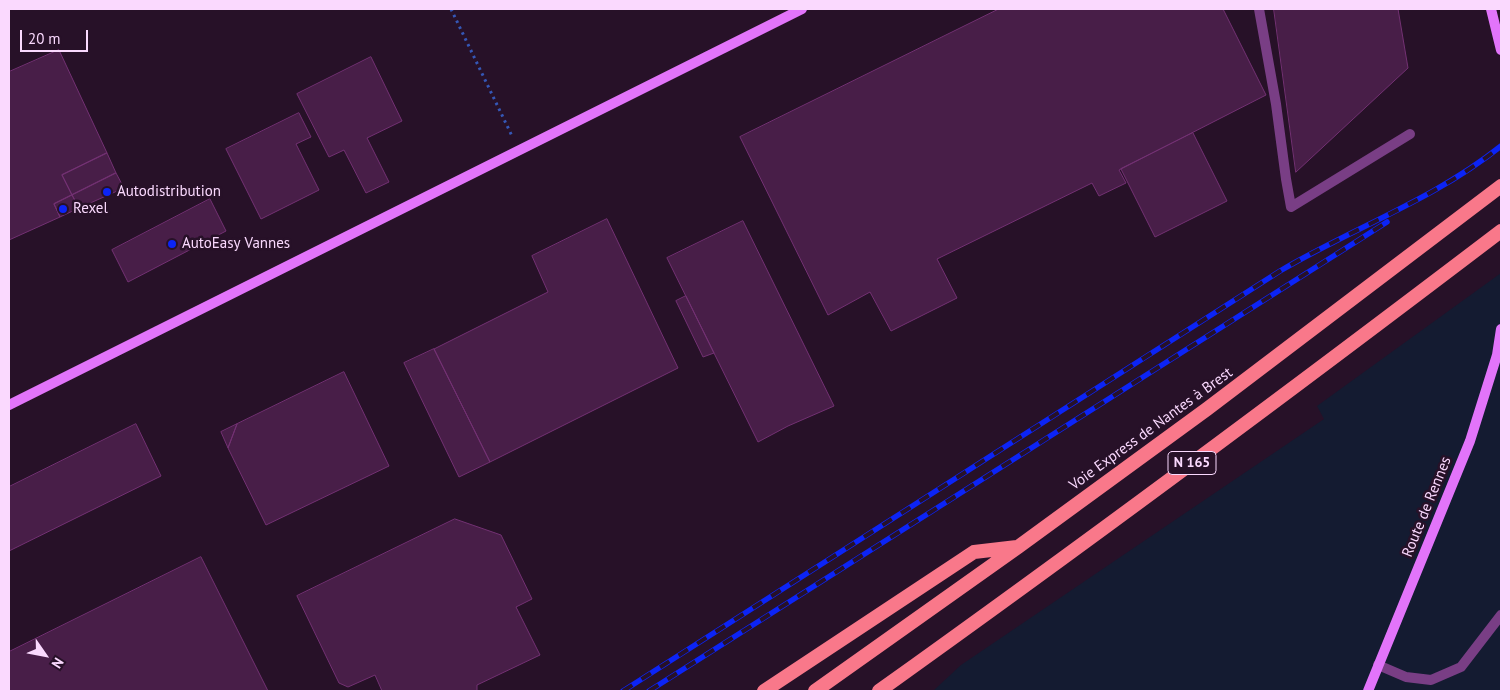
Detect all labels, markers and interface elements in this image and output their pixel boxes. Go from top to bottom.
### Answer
scale bar [22,20,90,52]
text: 20 m [28,29,61,48]
place label: Autodistribution [117,183,221,201]
marker: Autodistribution [101,186,113,198]
place label: Rexel [73,200,108,218]
marker: Rexel [57,203,69,215]
place label: AutoEasy Vannes [182,235,290,253]
marker: AutoEasy Vannes [166,238,178,250]
street label: Voie Express de Nantes à Brest [1066,364,1236,494]
road number: N 165 [1168,452,1216,474]
street label: Route de Rennes [1399,454,1455,560]
north arrow [20,630,70,680]
text: N [48,654,68,672]

